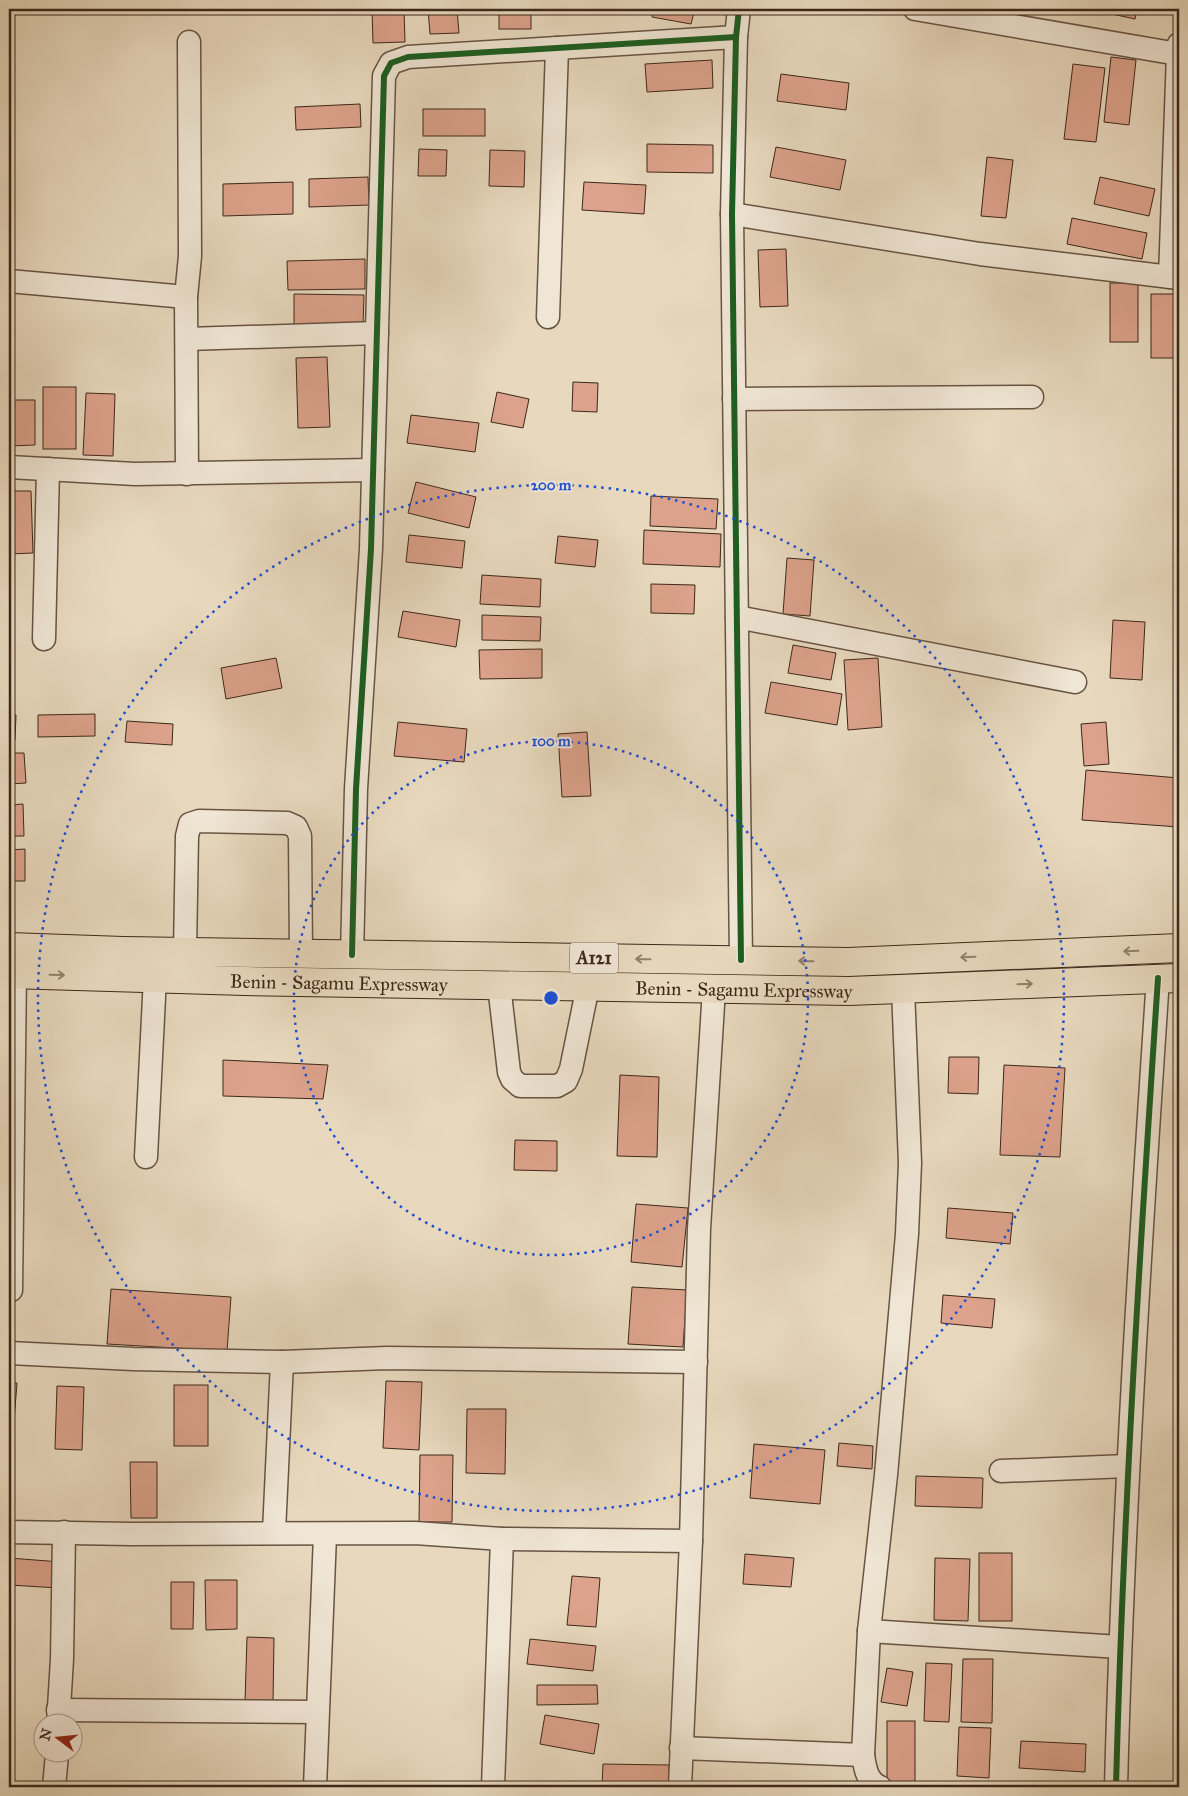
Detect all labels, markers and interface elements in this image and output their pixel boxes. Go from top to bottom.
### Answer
text: 200 m [531,476,572,494]
text: 100 m [531,732,571,750]
road number: A121 [570,942,618,974]
one-way arrow [1123,947,1139,956]
one-way arrow [960,953,976,962]
one-way arrow [636,954,652,964]
one-way arrow [798,956,814,966]
street label: Benin - Sagamu Expressway [230,969,449,996]
one-way arrow [49,970,65,980]
street label: Benin - Sagamu Expressway [635,976,854,1003]
one-way arrow [1016,979,1032,989]
centre of rings [542,989,560,1007]
north arrow [32,1714,82,1764]
text: N [36,1726,56,1743]

